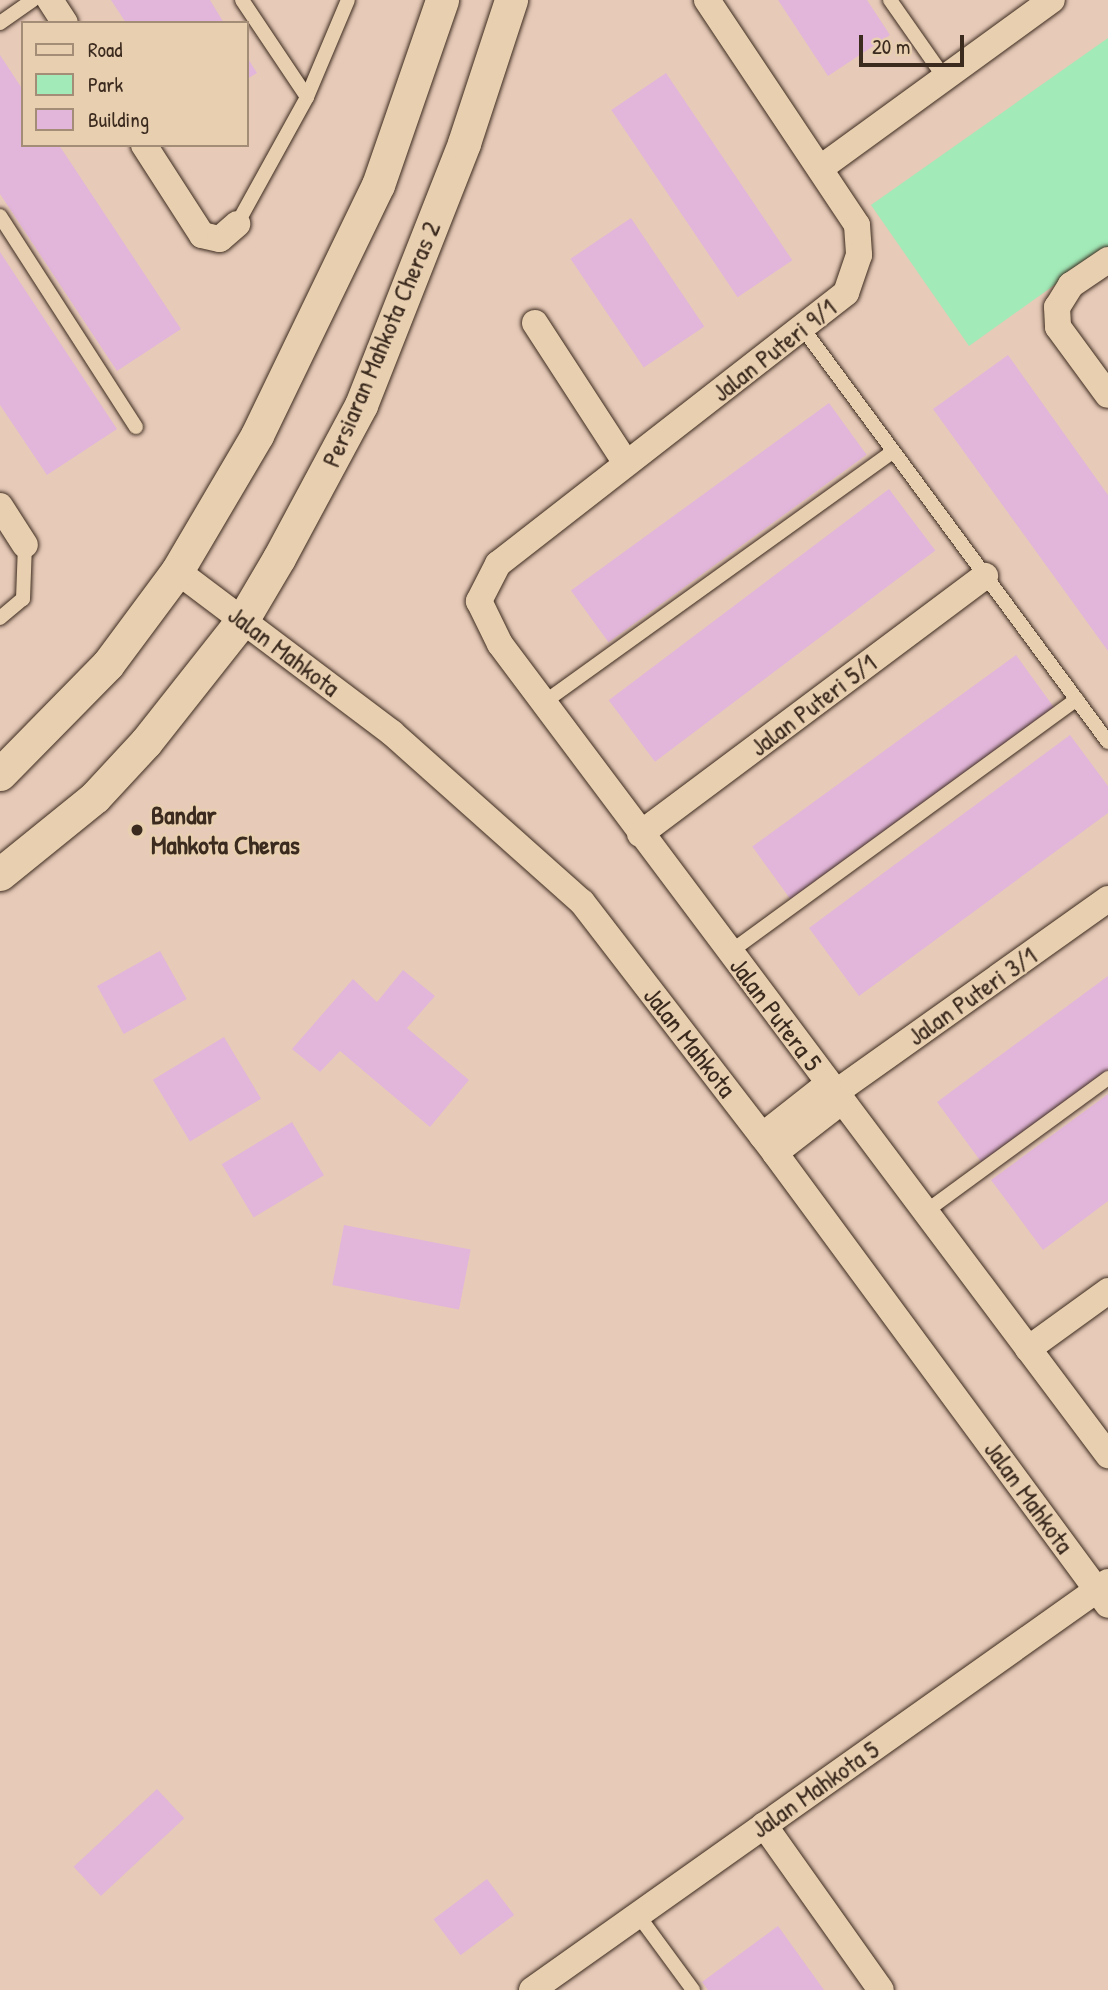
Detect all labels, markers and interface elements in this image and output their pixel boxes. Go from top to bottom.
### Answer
legend [21,21,248,147]
scale bar [863,21,968,65]
text: 20 m [872,32,910,61]
text: Road [88,35,122,64]
text: Park [88,70,123,99]
text: Building [88,105,149,134]
street label: Persiaran Mahkota Cheras 2 [315,217,447,471]
street label: Jalan Puteri 9/1 [706,292,842,408]
street label: Jalan Mahkota [222,599,346,703]
street label: Jalan Puteri 5/1 [744,647,882,763]
place label: Bandar Mahkota Cheras [151,799,300,860]
marker: Bandar Mahkota Cheras [129,822,145,838]
street label: Jalan Puteri 3/1 [901,940,1043,1052]
street label: Jalan Putera 5 [723,951,829,1077]
street label: Jalan Mahkota [637,981,743,1103]
street label: Jalan Mahkota [978,1435,1080,1559]
street label: Jalan Mahkota 5 [745,1734,885,1844]

